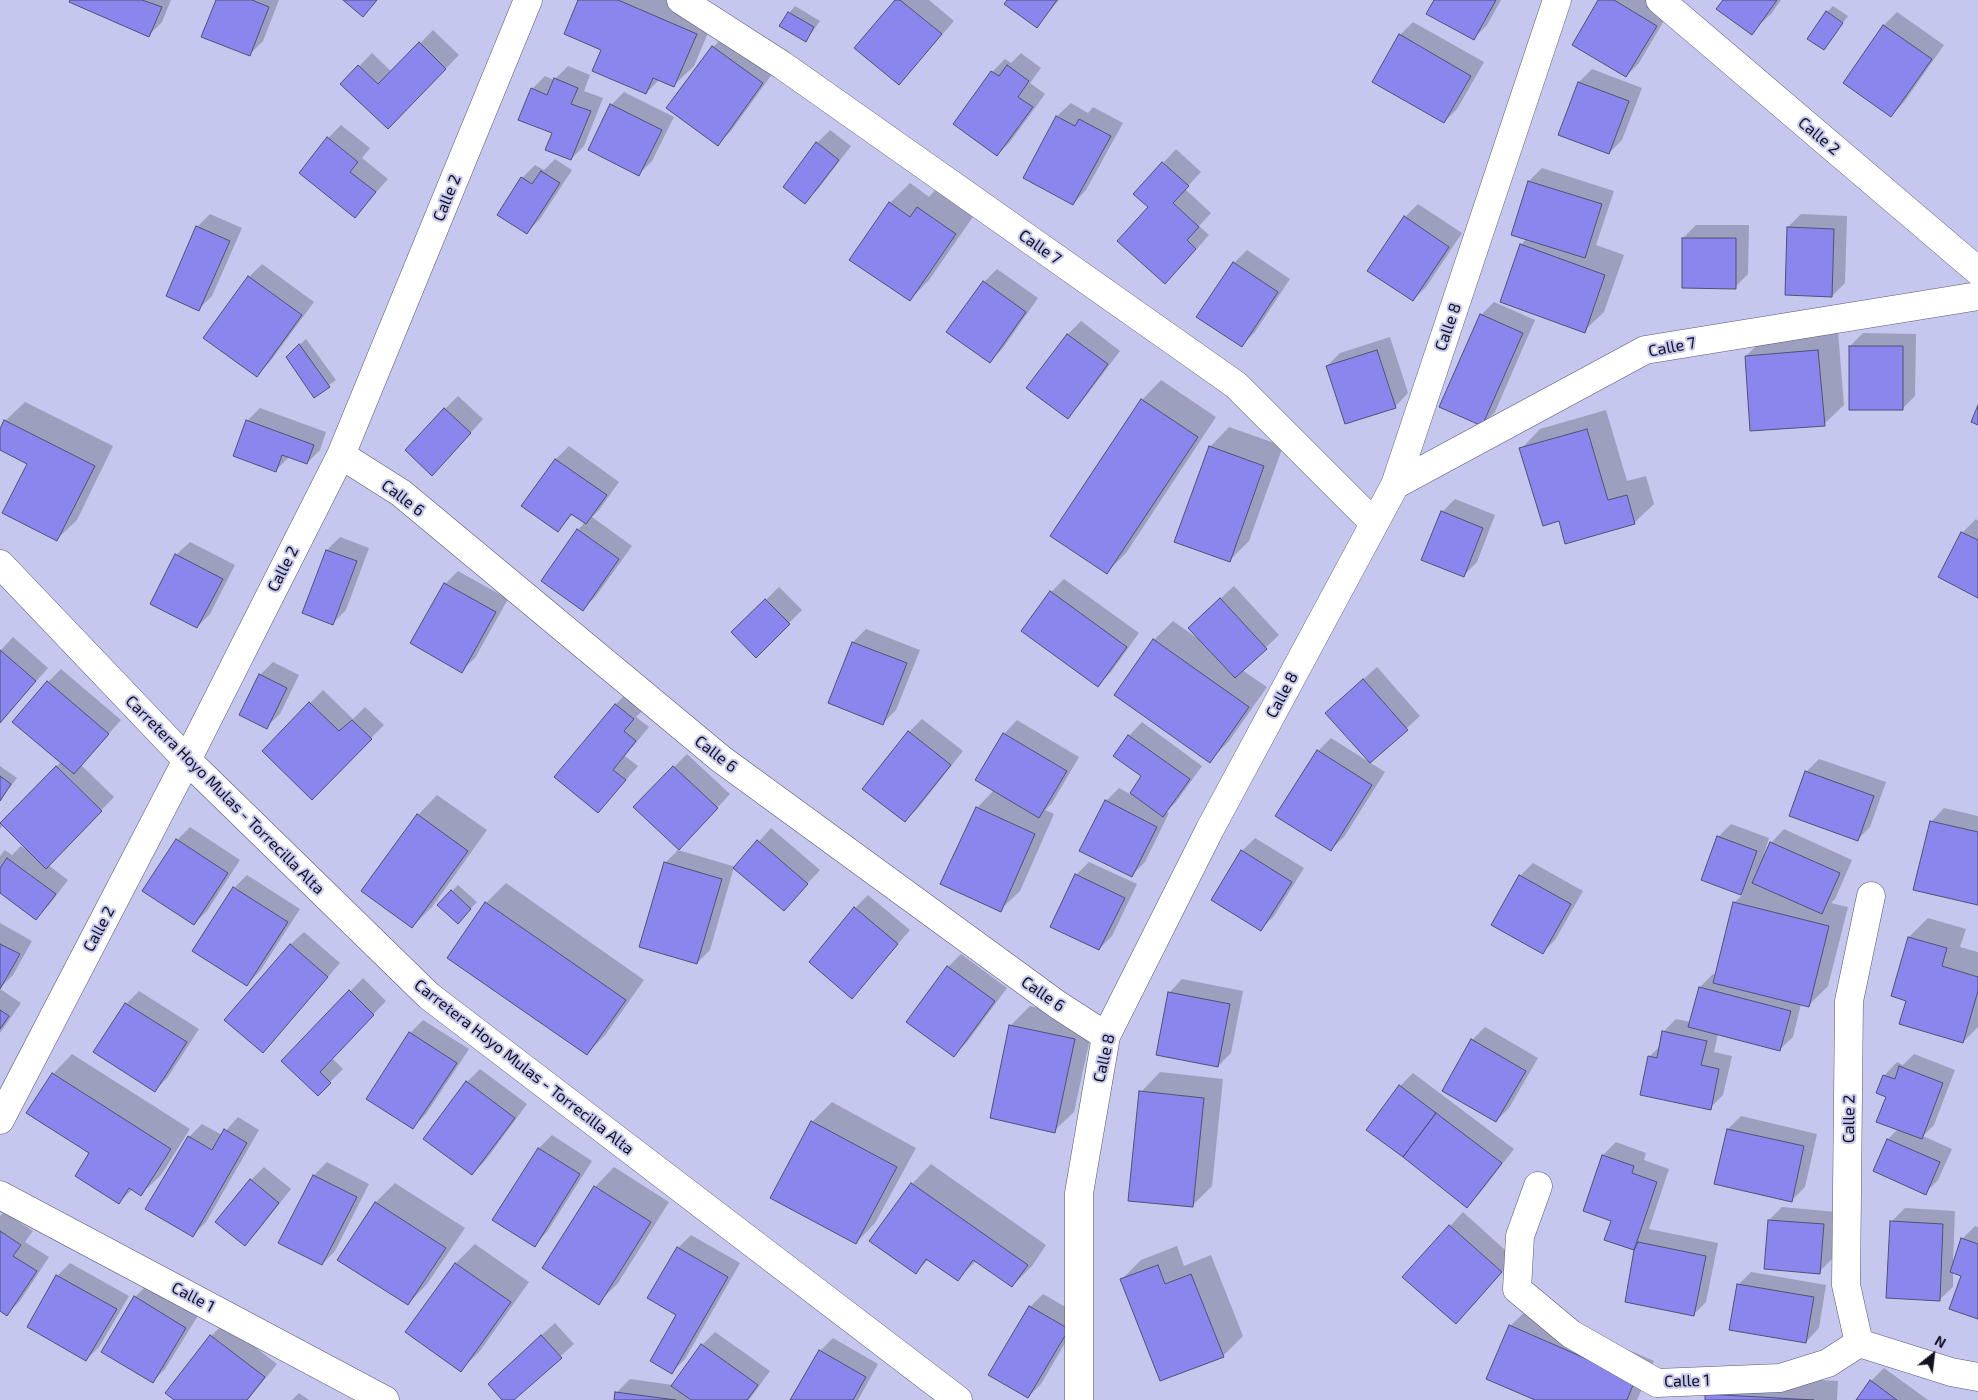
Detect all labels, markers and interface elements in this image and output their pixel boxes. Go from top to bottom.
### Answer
street label: Calle 2 [1794,113,1844,159]
street label: Calle 2 [429,172,465,224]
street label: Calle 7 [1015,225,1065,269]
street label: Calle 8 [1431,301,1465,353]
street label: Calle 7 [1647,333,1697,361]
street label: Calle 6 [378,476,428,520]
street label: Calle 2 [263,543,303,595]
street label: Calle 8 [1262,669,1302,721]
street label: Carretera Hoyo Mulas - Torrecilla Alta [122,692,328,898]
street label: Calle 6 [691,731,741,777]
street label: Calle 2 [79,903,119,955]
street label: Calle 6 [1018,972,1068,1016]
street label: Carretera Hoyo Mulas - Torrecilla Alta [410,975,638,1159]
street label: Calle 8 [1089,1032,1119,1084]
street label: Calle 2 [1839,1095,1859,1143]
street label: Calle 1 [168,1278,218,1316]
north arrow [1908,1330,1958,1380]
text: N [1932,1332,1949,1351]
street label: Calle 1 [1664,1371,1710,1391]

